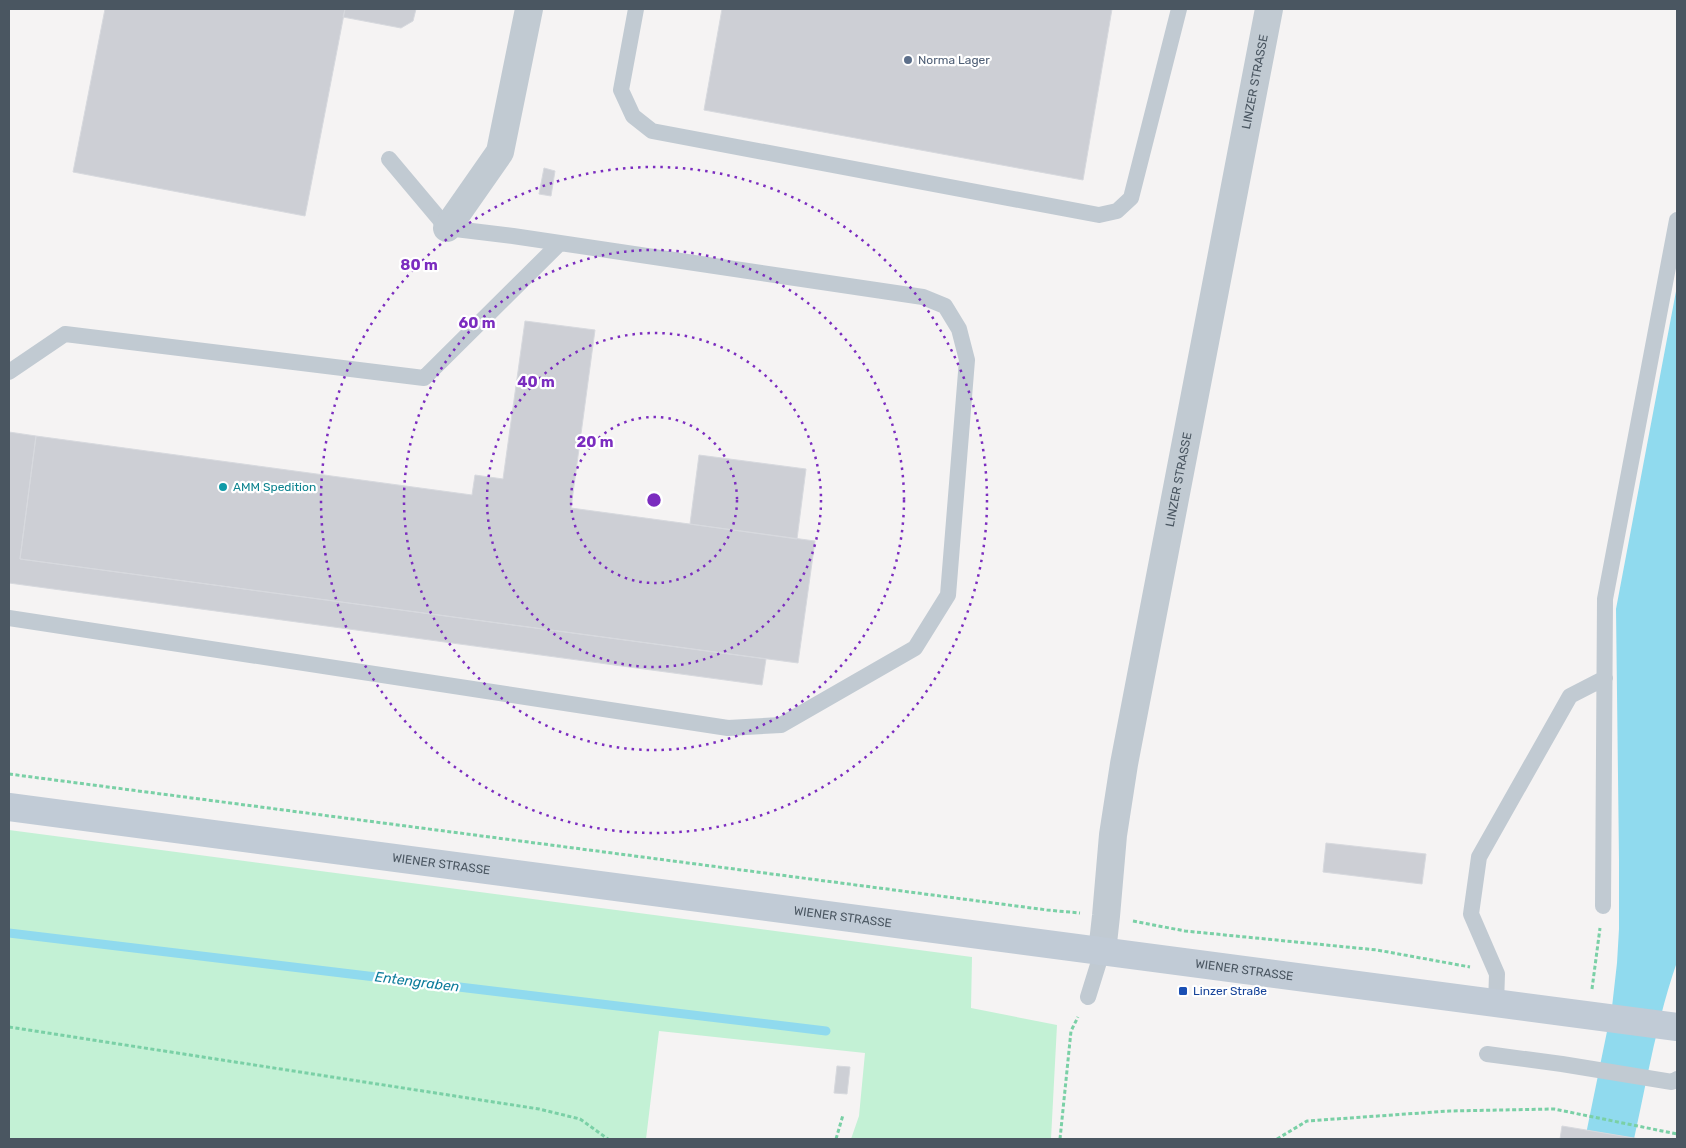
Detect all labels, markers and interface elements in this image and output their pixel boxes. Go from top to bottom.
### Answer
street label: LINZER STRASSE [1239,33,1271,130]
place label: Norma Lager [918,53,990,67]
marker: Norma Lager [902,54,914,66]
text: 80 m [400,256,438,274]
text: 60 m [459,314,495,332]
text: 40 m [517,373,555,391]
street label: LINZER STRASSE [1163,431,1195,528]
text: 20 m [577,433,613,451]
place label: AMM Spedition [233,480,316,494]
marker: AMM Spedition [217,481,229,493]
centre of rings [645,491,663,509]
street label: WIENER STRASSE [391,851,491,877]
street label: WIENER STRASSE [793,904,893,930]
street label: WIENER STRASSE [1194,957,1294,983]
water label: Entengraben [374,968,460,996]
place label: Linzer Straße [1193,984,1267,998]
marker: Linzer Straße [1177,985,1189,997]

